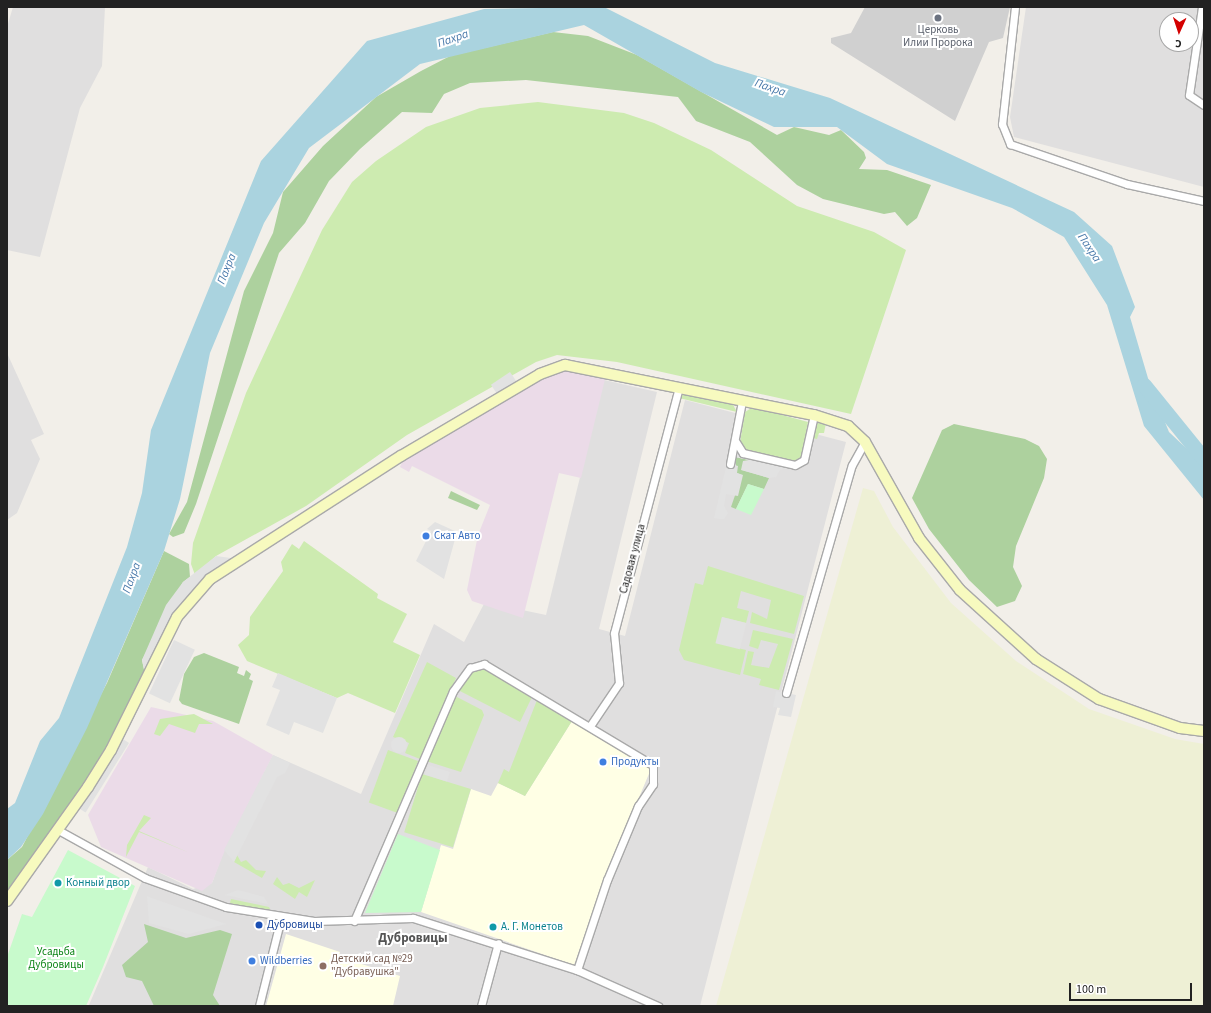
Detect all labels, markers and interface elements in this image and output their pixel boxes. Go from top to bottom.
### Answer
north arrow [1159,12,1199,52]
marker: Церковь Илии Пророка [933,13,943,23]
place label: Церковь Илии Пророка [903,24,973,50]
water label: Пахра [436,27,470,51]
text: С [1175,36,1182,51]
water label: Пахра [753,76,787,100]
water label: Пахра [1074,231,1104,265]
water label: Пахра [214,252,240,286]
street label: Садовая улица [617,523,649,595]
place label: Скат Авто [434,529,480,543]
marker: Скат Авто [421,531,431,541]
water label: Пахра [120,561,144,595]
place label: Продукты [611,755,659,769]
marker: Продукты [598,757,608,767]
place label: Конный двор [66,876,130,890]
marker: Конный двор [53,878,63,888]
place label: Дубровицы [267,918,323,932]
marker: Дубровицы [254,920,264,930]
place label: А. Г. Монетов [501,920,563,934]
marker: А. Г. Монетов [488,922,498,932]
district label: Дубровицы [378,930,448,946]
park label: Усадьба Дубровицы [28,946,84,972]
place label: Детский сад №29 "Дубравушка" [331,953,413,979]
place label: Wildberries [260,954,312,968]
marker: Wildberries [247,956,257,966]
marker: Детский сад №29 "Дубравушка" [318,961,328,971]
scale bar [1071,975,1194,1001]
text: 100 m [1076,981,1106,998]

